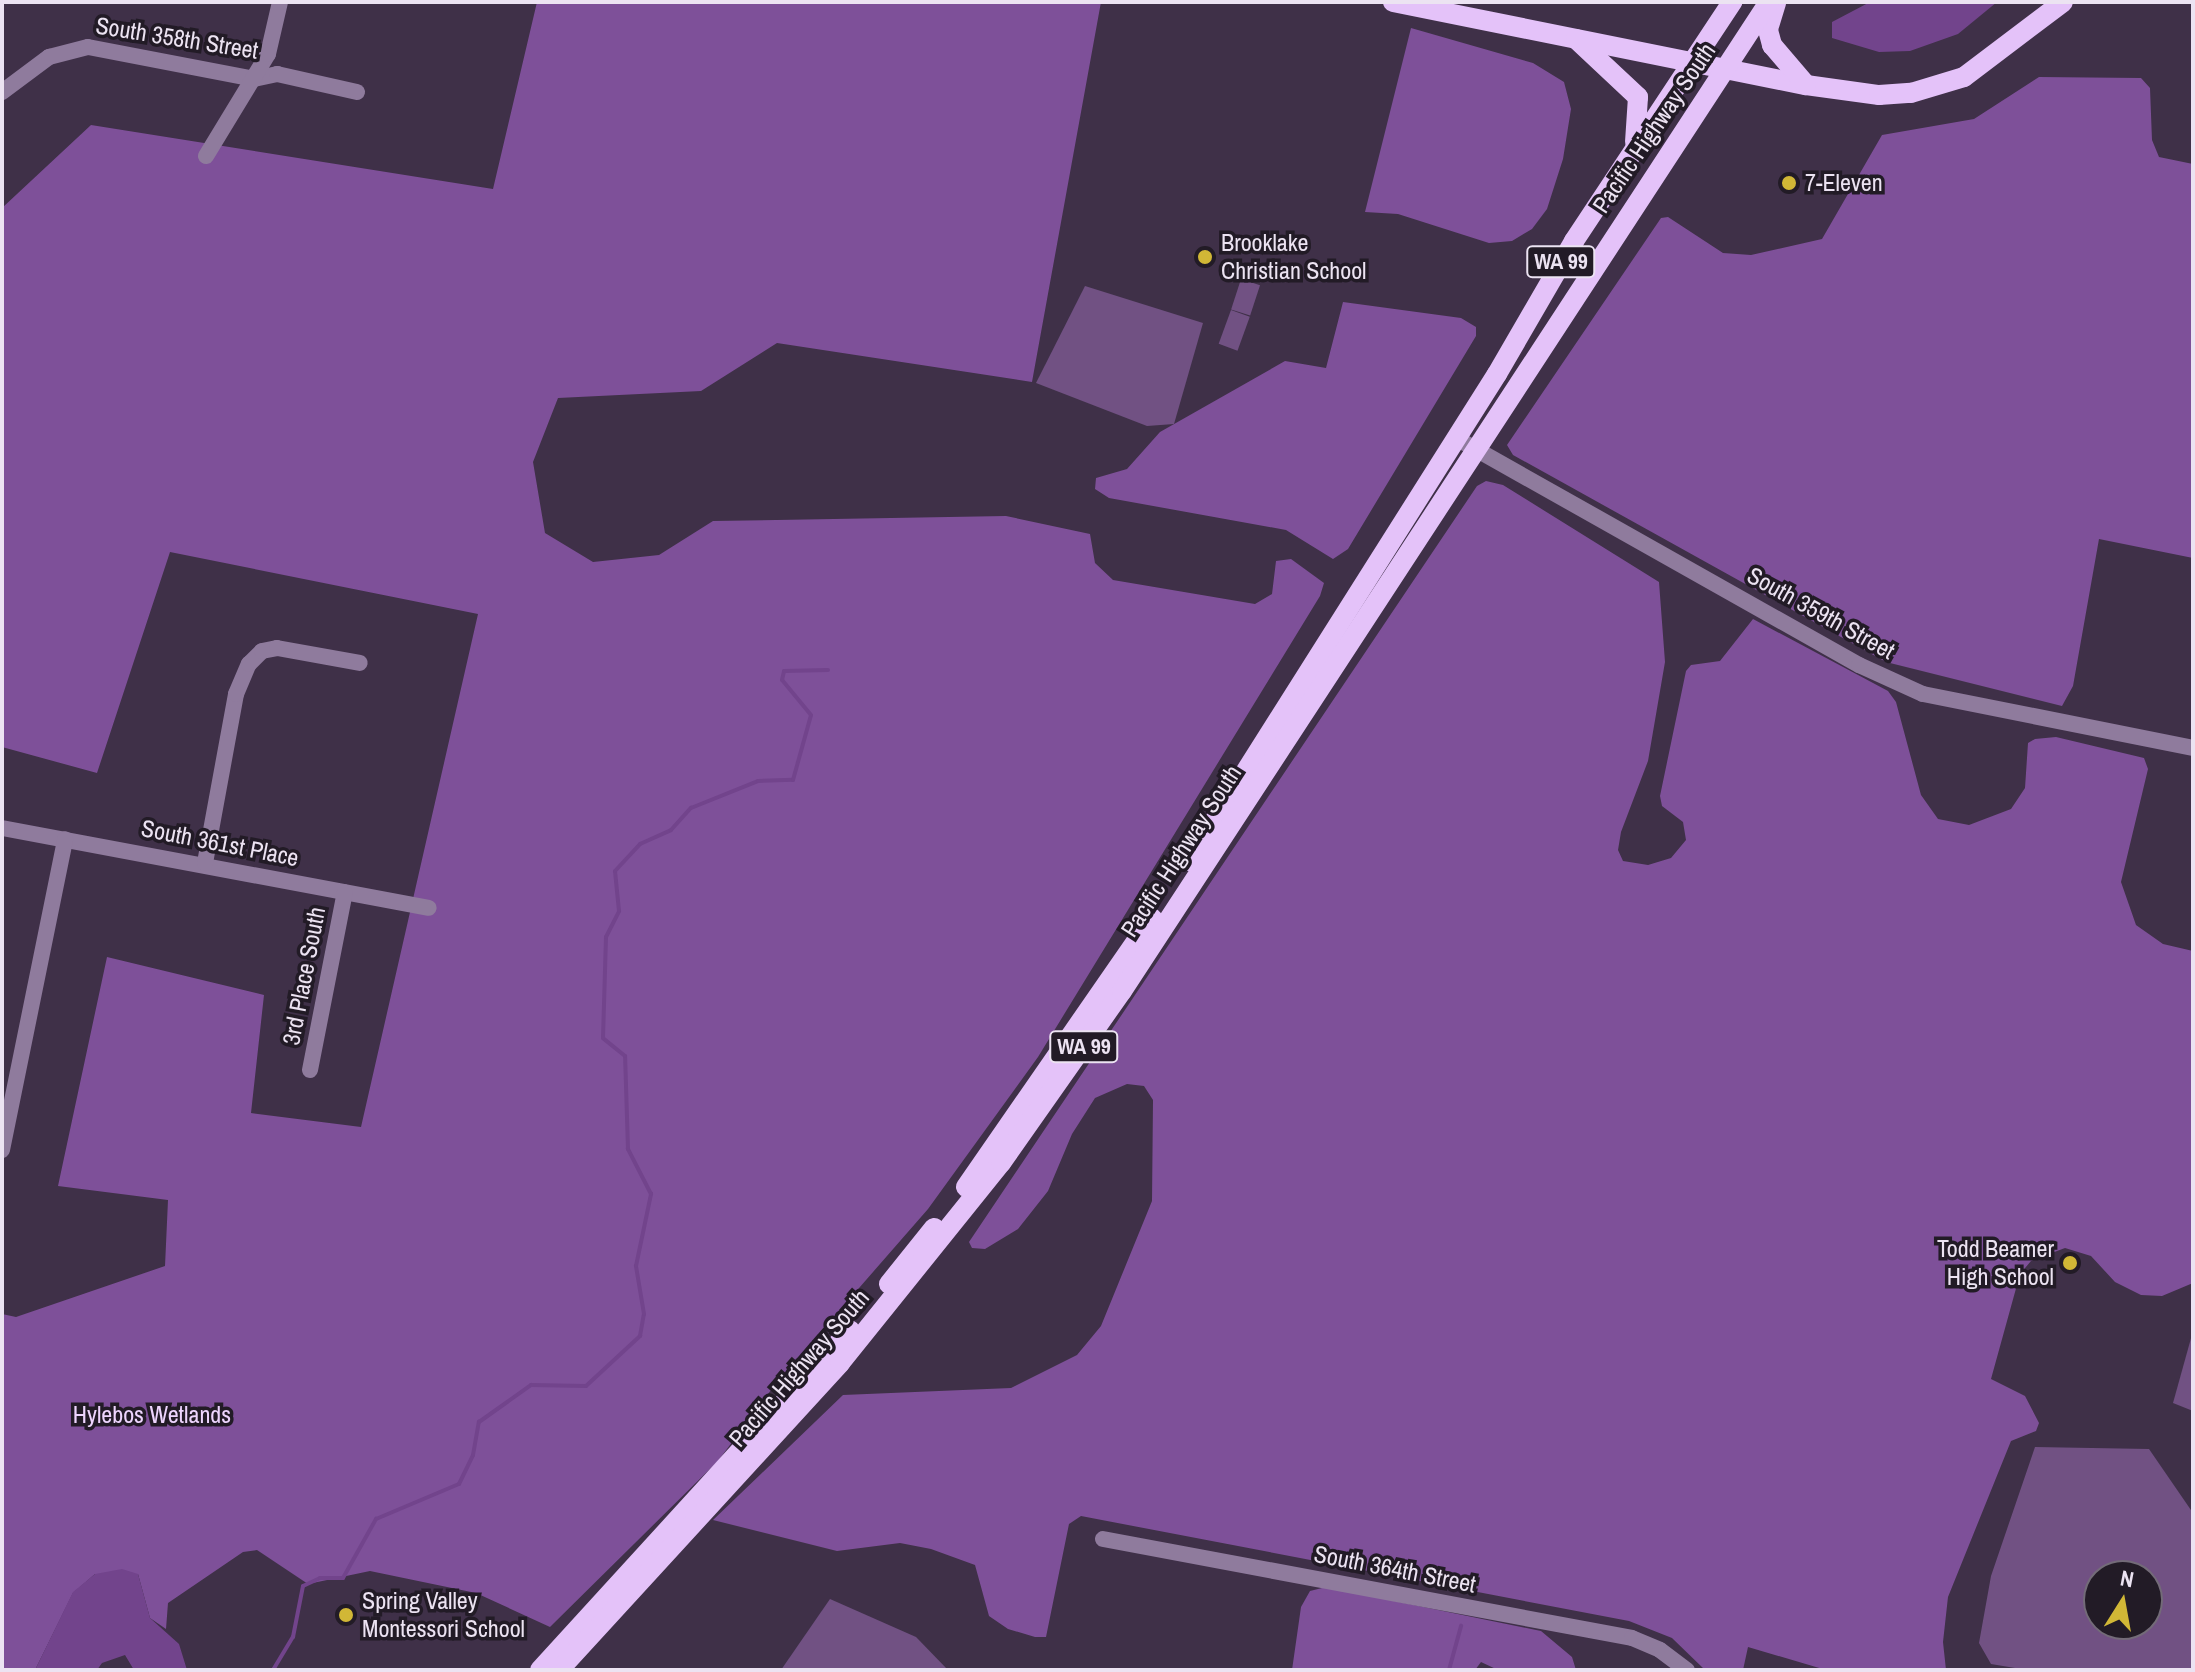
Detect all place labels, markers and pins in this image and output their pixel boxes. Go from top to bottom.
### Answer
place label: 7-Eleven [1805,169,1883,197]
marker: 7-Eleven [1780,174,1798,192]
place label: Brooklake Christian School [1221,229,1366,285]
marker: Brooklake Christian School [1196,248,1214,266]
place label: Todd Beamer High School [1937,1235,2054,1291]
marker: Todd Beamer High School [2061,1254,2079,1272]
place label: Spring Valley Montessori School [362,1587,525,1643]
marker: Spring Valley Montessori School [337,1606,355,1624]

